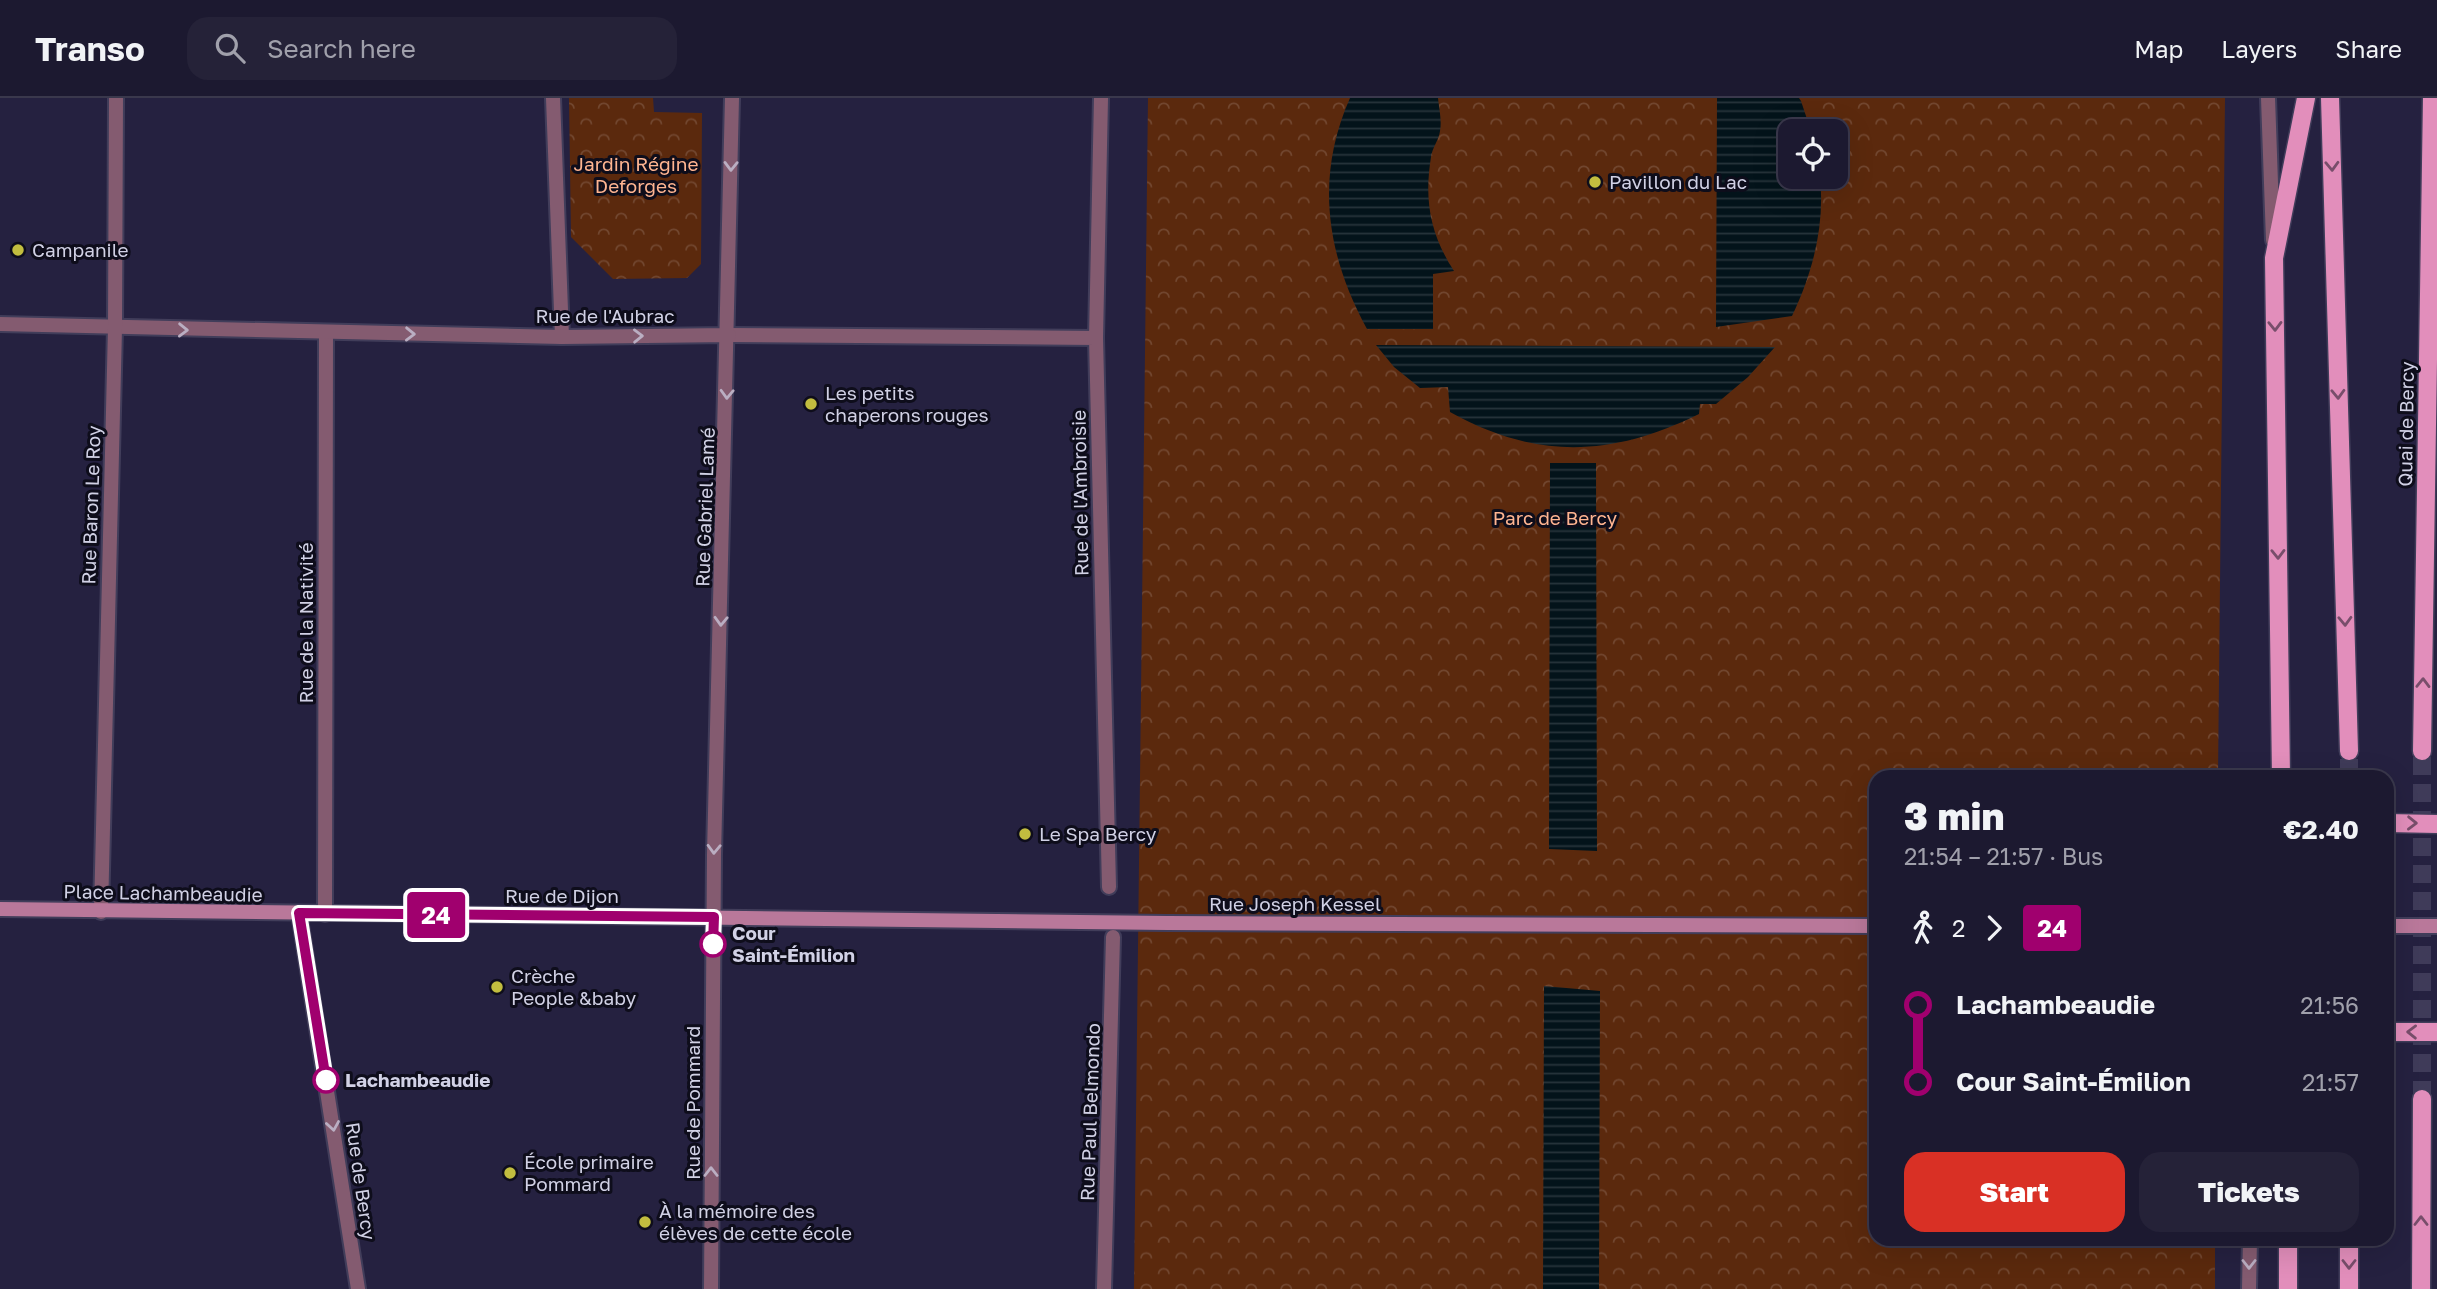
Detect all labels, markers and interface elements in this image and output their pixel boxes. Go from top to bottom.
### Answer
search box [187,17,677,80]
text: Transo [35,29,145,68]
icon: search [211,29,249,67]
text: Search here [267,33,416,64]
text: Map [2134,34,2183,63]
text: Layers [2221,34,2297,63]
text: Share [2335,34,2402,63]
map controls [1778,119,1848,189]
button: locate [1778,119,1848,189]
park label: Jardin Régine Deforges [574,152,698,197]
one-way arrow [723,161,739,172]
one-way arrow [2324,161,2339,172]
place label: Pavillon du Lac [1609,170,1747,193]
marker: Pavillon du Lac [1587,174,1603,190]
place label: Campanile [32,238,129,261]
marker: Campanile [10,242,26,258]
street label: Rue de l'Aubrac [535,304,675,327]
one-way arrow [178,322,189,338]
one-way arrow [2267,322,2283,332]
one-way arrow [406,326,416,342]
one-way arrow [633,328,644,344]
street label: Quai de Bercy [2393,361,2418,487]
place label: Les petits chaperons rouges [825,381,989,426]
one-way arrow [2331,388,2346,399]
one-way arrow [719,389,735,399]
marker: Les petits chaperons rouges [803,396,819,412]
street label: Rue de l'Ambroisie [1067,410,1092,576]
street label: Rue Baron Le Roy [76,425,105,585]
street label: Rue Gabriel Lamé [690,427,719,587]
park label: Parc de Bercy [1493,506,1618,529]
street label: Rue de la Nativité [294,543,317,703]
one-way arrow [2270,549,2286,560]
one-way arrow [713,616,728,627]
one-way arrow [2338,616,2353,627]
one-way arrow [2415,677,2431,688]
text: 3 min [1904,793,2004,838]
text: €2.40 [2283,814,2359,845]
one-way arrow [2407,815,2418,831]
place label: Le Spa Bercy [1039,822,1157,845]
marker: Le Spa Bercy [1017,826,1033,842]
text: 21:54 – 21:57 · Bus [1904,842,2103,870]
one-way arrow [707,843,722,854]
street label: Place Lachambeaudie [63,879,263,906]
street label: Rue de Dijon [505,884,619,907]
line badge: 24 [404,892,467,938]
street label: Rue Joseph Kessel [1209,892,1381,915]
text: 24 [421,900,451,929]
icon: walk [1904,909,1942,947]
icon: forward [1975,909,2013,947]
text: 24 [2037,913,2067,942]
text: 2 [1952,914,1965,942]
place label: Cour Saint-Émilion [732,921,855,966]
marker: Cour Saint-Émilion [700,931,726,957]
place label: Crèche People &baby [511,964,636,1009]
marker: Crèche People &baby [489,979,505,995]
text: Lachambeaudie [1956,989,2155,1020]
text: 21:56 [2300,991,2359,1019]
street label: Rue Paul Belmondo [1075,1023,1104,1201]
one-way arrow [2406,1024,2417,1040]
street label: Rue de Pommard [681,1026,704,1180]
text: Cour Saint-Émilion [1956,1066,2191,1097]
marker: Lachambeaudie [313,1067,339,1093]
place label: Lachambeaudie [345,1068,490,1091]
text: 21:57 [2302,1068,2359,1096]
one-way arrow [325,1120,340,1132]
street label: Rue de Bercy [342,1120,381,1242]
place label: École primaire Pommard [524,1150,654,1195]
button: Start [1904,1152,2125,1232]
button: Tickets [2139,1152,2359,1232]
marker: École primaire Pommard [502,1165,518,1181]
one-way arrow [703,1166,719,1177]
place label: À la mémoire des élèves de cette école [659,1199,852,1244]
marker: À la mémoire des élèves de cette école [637,1214,653,1230]
one-way arrow [2413,1215,2429,1226]
one-way arrow [2241,1259,2257,1270]
one-way arrow [2341,1259,2357,1270]

